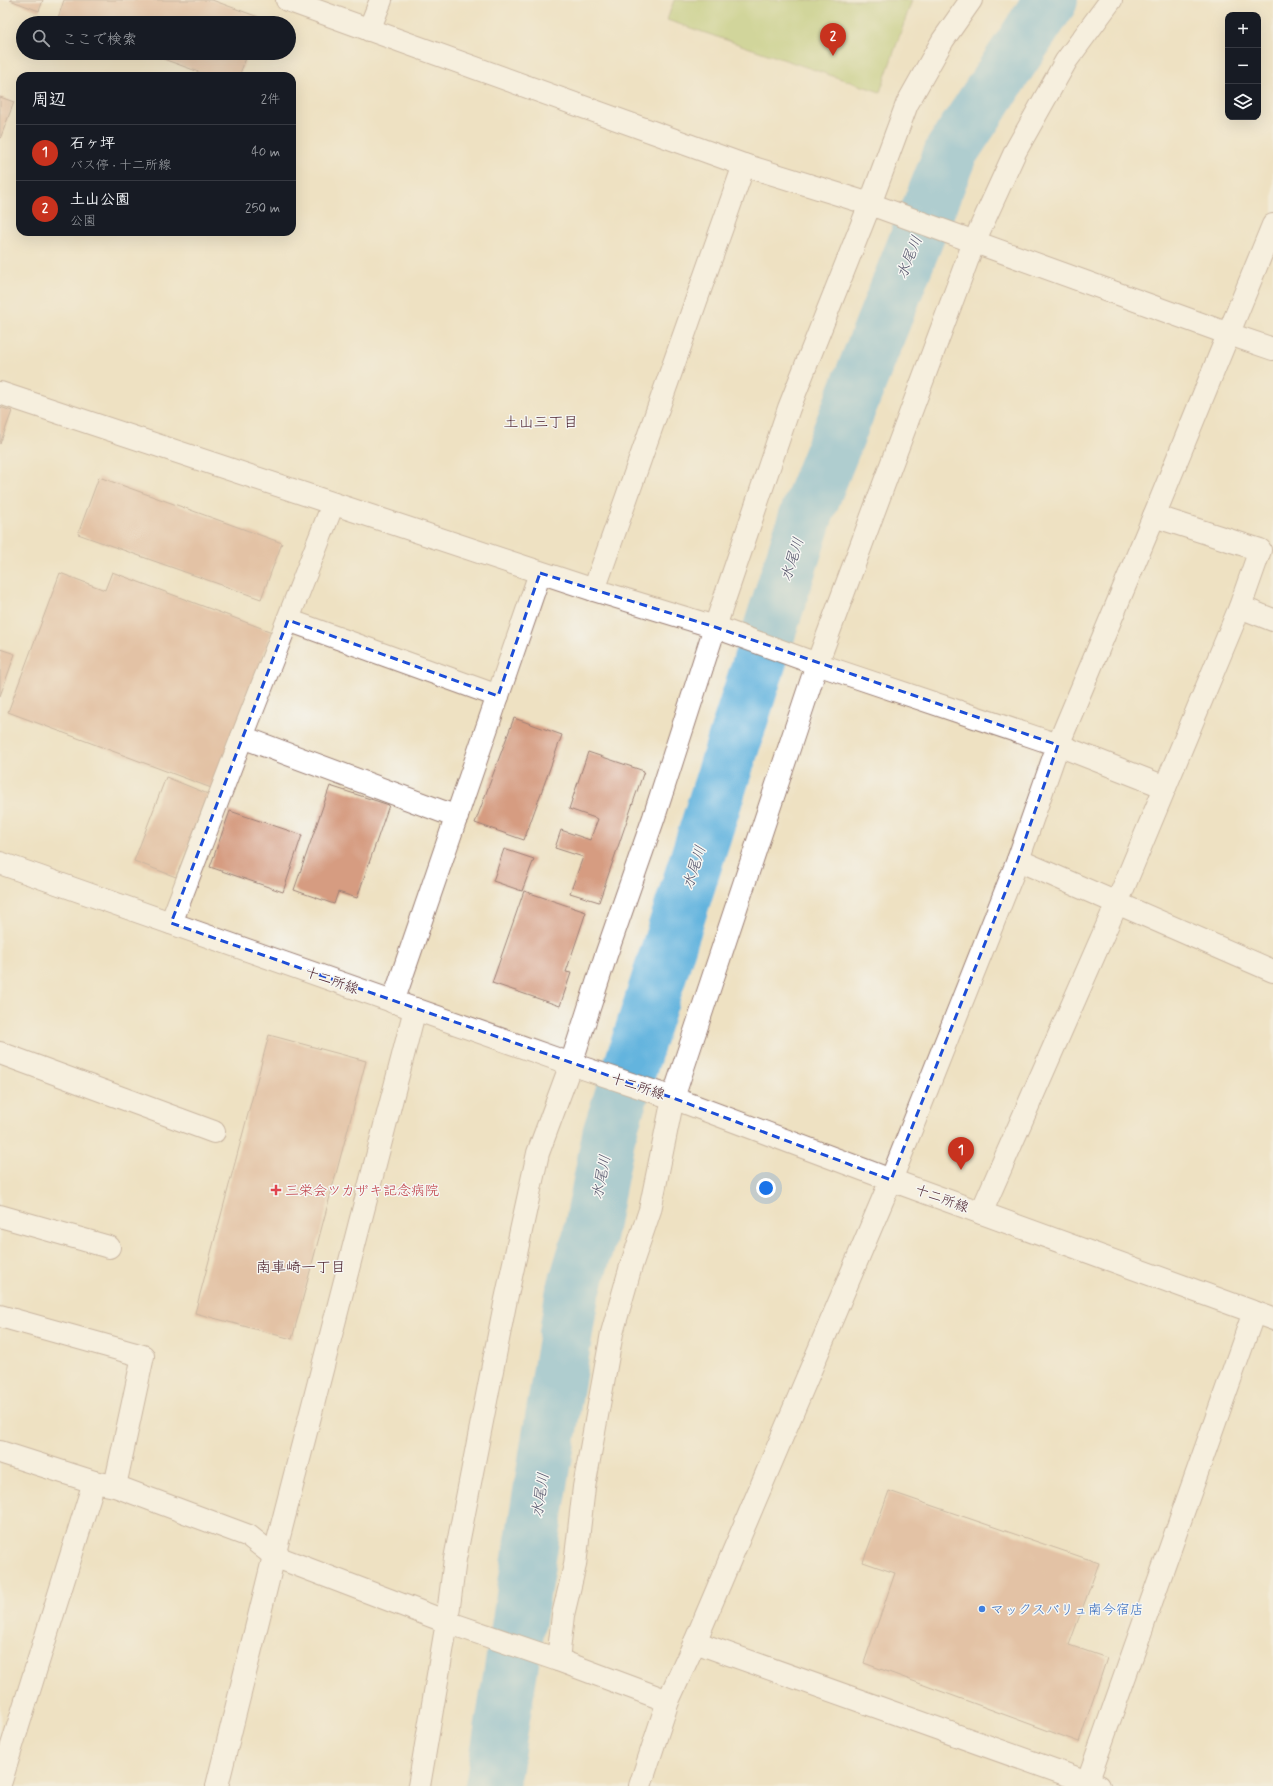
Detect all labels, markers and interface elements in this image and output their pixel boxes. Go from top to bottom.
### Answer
map controls [1225,12,1261,120]
button: + [1225,12,1261,48]
search box [16,16,296,60]
pin: 2 [820,23,846,56]
icon: search [30,27,52,49]
text: ここで検索 [62,30,137,50]
button: − [1225,48,1261,84]
button: layers [1225,84,1261,120]
text: 周辺 [32,89,66,111]
text: 2件 [261,91,280,108]
text: 石ヶ坪 [70,134,115,154]
text: 1 [42,144,48,161]
text: 40 m [251,144,280,161]
text: バス停 · 十二所線 [70,157,171,174]
text: 土山公園 [70,190,130,210]
text: 2 [42,200,48,217]
text: 250 m [245,200,280,217]
text: 公園 [70,213,96,230]
water label: 水尾川 [892,233,928,282]
district label: 土山三丁目 [503,413,579,433]
water label: 水尾川 [776,535,809,584]
water label: 水尾川 [678,843,711,892]
street label: 十二所線 [302,963,361,999]
street label: 十二所線 [608,1070,667,1104]
pin: 1 [948,1137,974,1170]
water label: 水尾川 [588,1153,616,1201]
your location [756,1178,776,1198]
street label: 十二所線 [912,1181,971,1217]
place label: 三栄会ツカザキ記念病院 [285,1182,439,1200]
marker: 三栄会ツカザキ記念病院 [270,1184,282,1196]
district label: 南車崎一丁目 [256,1258,346,1278]
water label: 水尾川 [528,1471,554,1519]
place label: マックスバリュ南今宿店 [990,1601,1144,1619]
marker: マックスバリュ南今宿店 [977,1604,987,1614]

